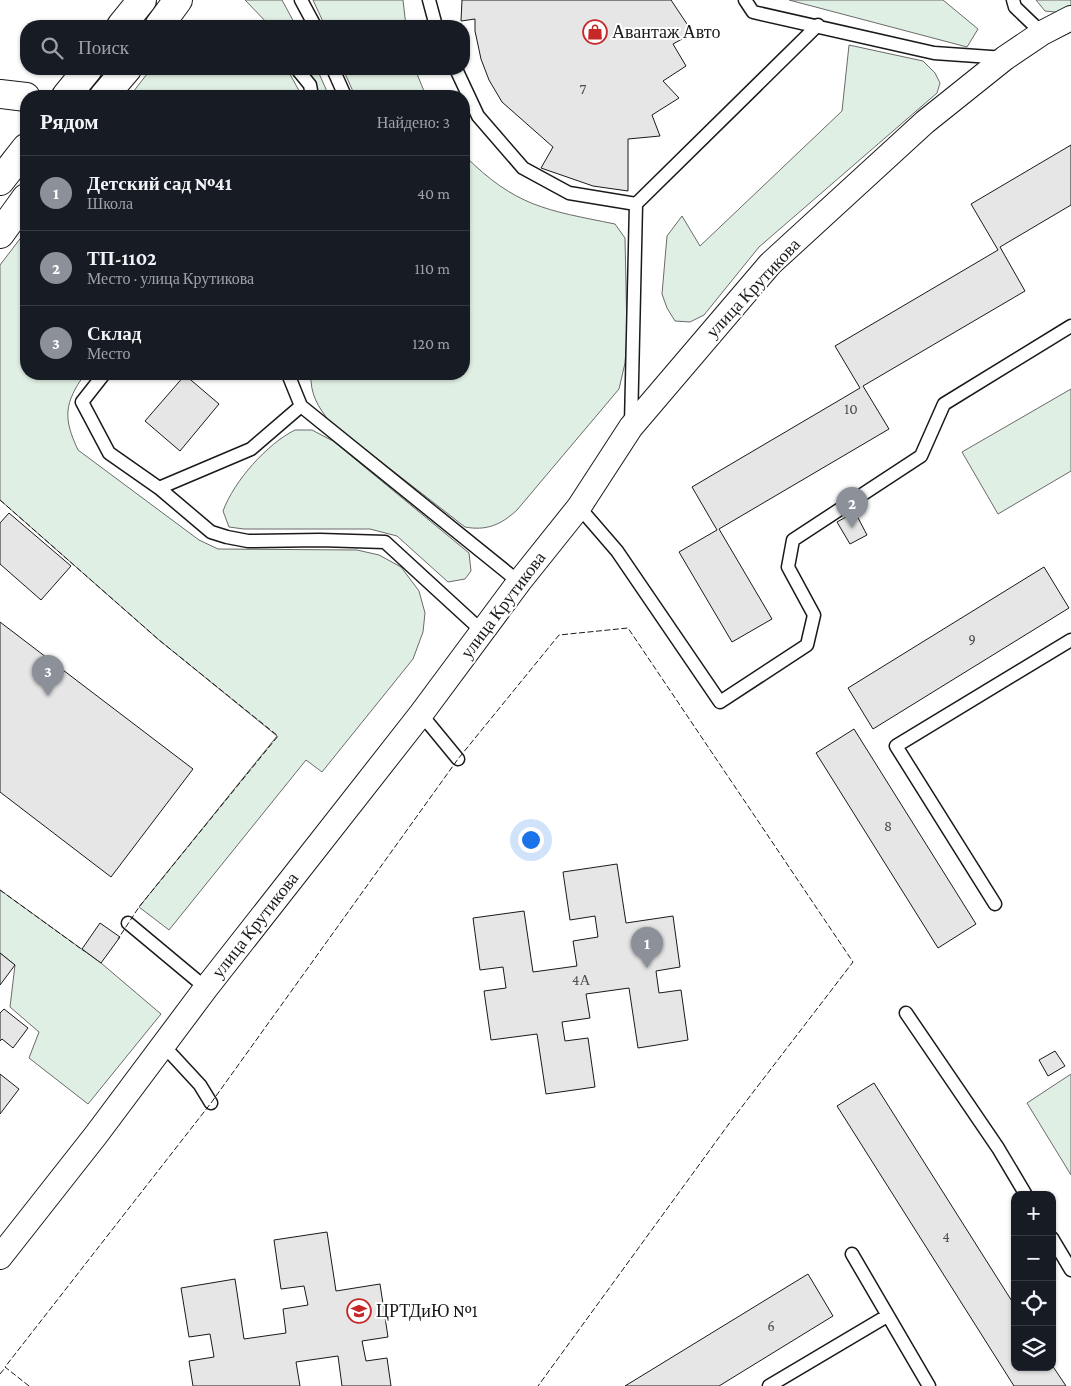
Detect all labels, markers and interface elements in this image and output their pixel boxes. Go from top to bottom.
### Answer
shop icon: Авантаж Авто [582,19,608,45]
search box [20,20,470,75]
place label: Авантаж Авто [612,22,720,42]
icon: search [38,34,66,62]
text: Поиск [78,37,129,58]
house number: 7 [580,81,587,97]
text: Рядом [40,110,99,134]
text: Найдено: 3 [377,114,450,131]
text: Детский сад №41 [87,173,232,194]
text: 1 [53,185,59,202]
text: 40 m [417,185,450,202]
text: Школа [87,195,133,212]
street label: улица Крутикова [702,234,804,342]
text: ТП-1102 [87,248,157,269]
text: 2 [52,260,60,277]
text: 110 m [414,260,450,277]
text: Место · улица Крутикова [87,270,254,287]
text: Склад [87,323,141,344]
text: 3 [52,335,60,352]
text: 120 m [412,335,450,352]
text: Место [87,345,130,362]
house number: 10 [844,401,858,417]
pin: 2 [836,487,868,528]
street label: улица Крутикова [456,548,550,662]
house number: 9 [968,631,976,647]
pin: 3 [32,655,64,696]
house number: 8 [884,818,892,834]
your location [518,827,544,853]
street label: улица Крутикова [208,868,302,982]
pin: 1 [631,927,663,968]
house number: 4А [572,972,590,988]
map controls [1011,1191,1056,1371]
button: + [1011,1191,1056,1236]
house number: 4 [942,1229,950,1245]
button: − [1011,1236,1056,1281]
button: locate [1011,1281,1056,1326]
school or university icon: ЦРТДиЮ №1 [346,1298,372,1324]
place label: ЦРТДиЮ №1 [376,1301,478,1321]
house number: 6 [767,1318,775,1334]
button: layers [1011,1326,1056,1371]

